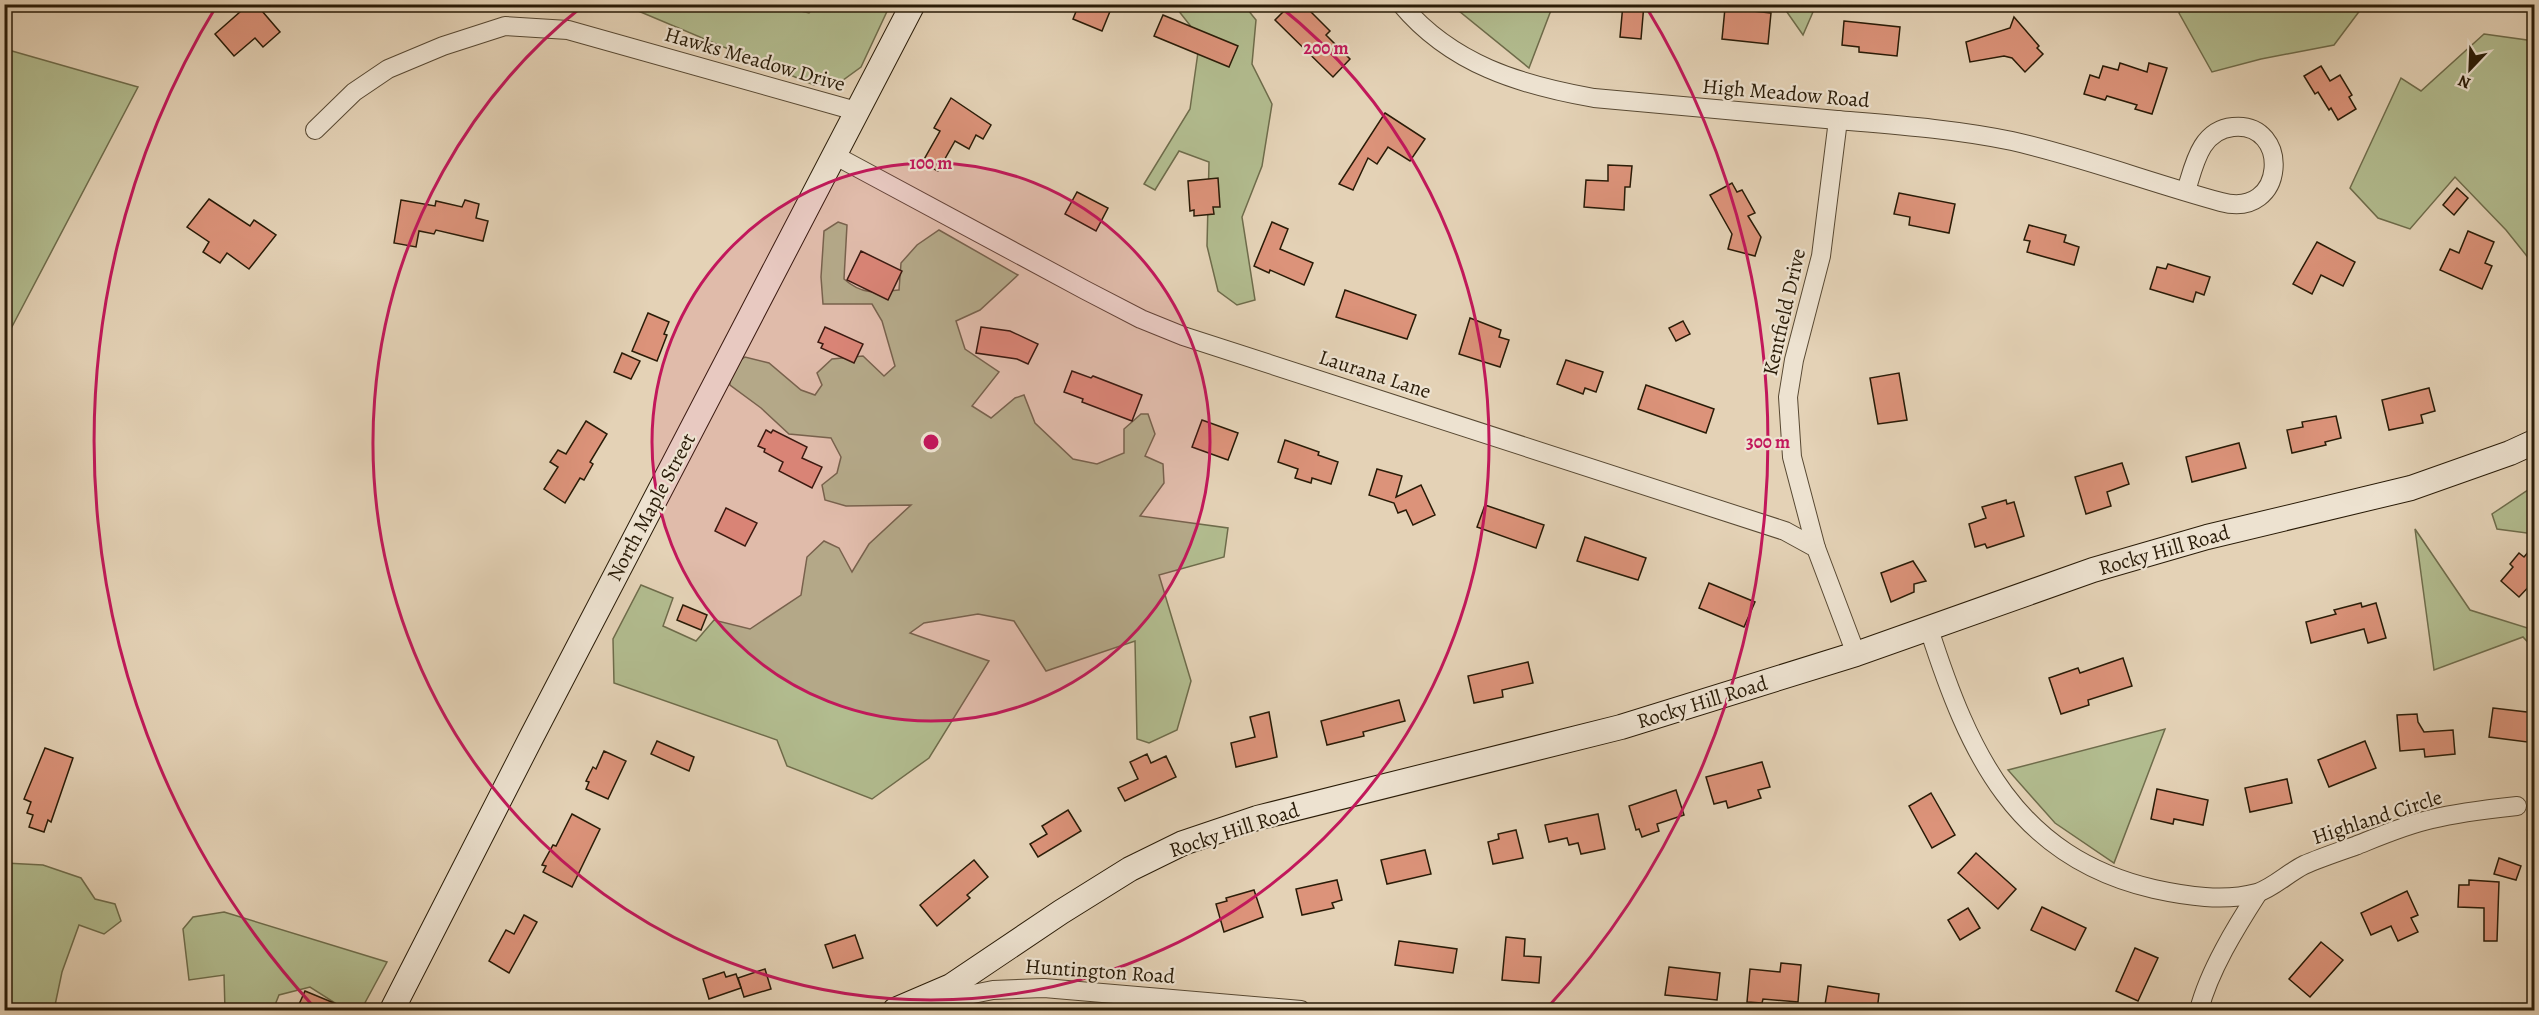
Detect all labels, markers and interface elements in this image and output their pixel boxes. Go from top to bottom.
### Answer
street label: Hawks Meadow Drive [661,20,849,98]
text: 200 m [1303,36,1349,60]
north arrow [2440,39,2500,99]
text: N [2455,69,2474,94]
street label: High Meadow Road [1701,72,1872,114]
text: 100 m [910,151,952,175]
street label: Kentfield Drive [1756,246,1812,378]
street label: Laurana Lane [1315,343,1435,405]
street label: North Maple Street [600,428,702,586]
text: 300 m [1746,430,1790,454]
centre of rings [921,432,941,452]
street label: Rocky Hill Road [2095,518,2234,582]
street label: Rocky Hill Road [1633,669,1771,735]
street label: Highland Circle [2308,783,2446,851]
street label: Rocky Hill Road [1165,796,1303,864]
street label: Huntington Road [1024,952,1177,990]

